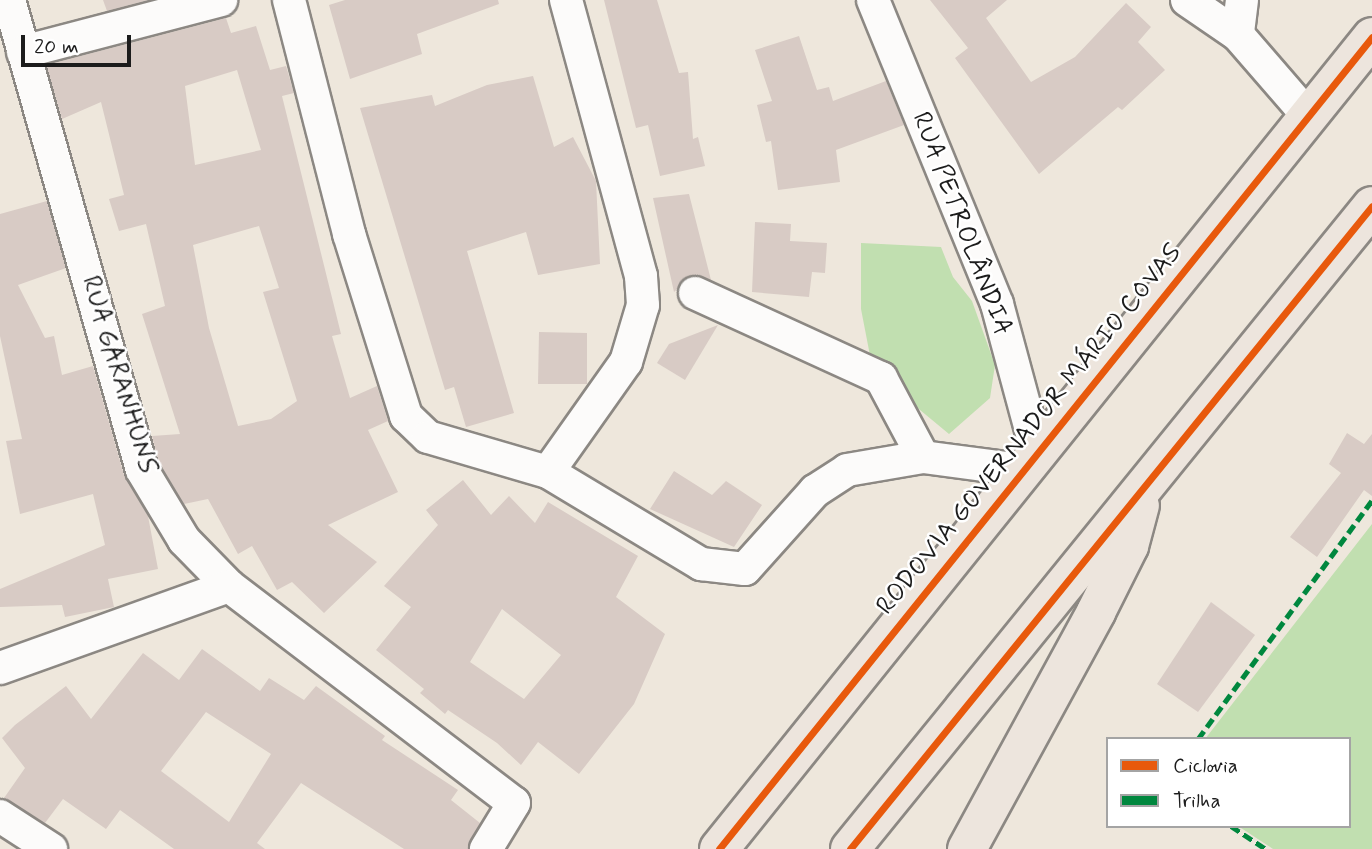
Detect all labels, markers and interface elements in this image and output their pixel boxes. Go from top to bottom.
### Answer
scale bar [24,21,135,65]
text: 20 m [34,33,79,61]
street label: RUA PETROLÂNDIA [904,108,1018,340]
street label: RODOVIA GOVERNADOR MÁRIO COVAS [869,236,1191,624]
street label: RUA GARANHUNS [73,273,163,477]
legend [1106,737,1351,828]
text: Ciclovia [1173,752,1238,780]
text: Trilha [1173,787,1221,815]

